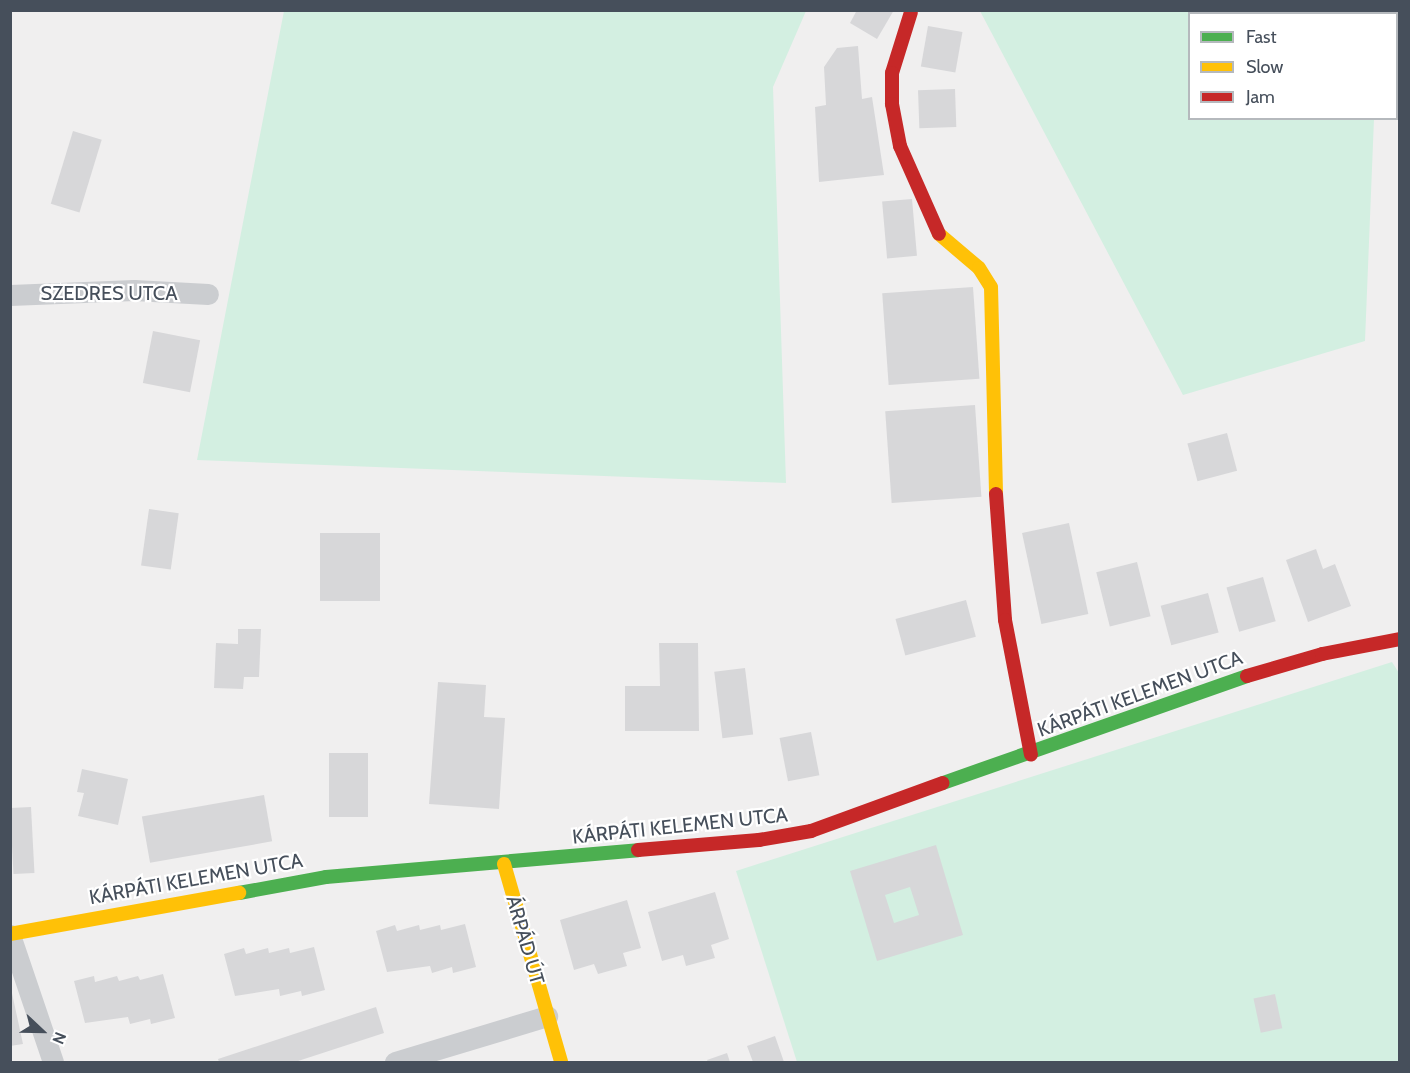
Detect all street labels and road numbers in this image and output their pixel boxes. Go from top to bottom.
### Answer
street label: SZEDRES UTCA [41,281,177,305]
street label: KÁRPÁTI KELEMEN UTCA [1034,646,1246,742]
street label: KÁRPÁTI KELEMEN UTCA [571,803,789,849]
street label: KÁRPÁTI KELEMEN UTCA [87,848,305,910]
street label: ÁRPÁD ÚT [501,893,549,987]

